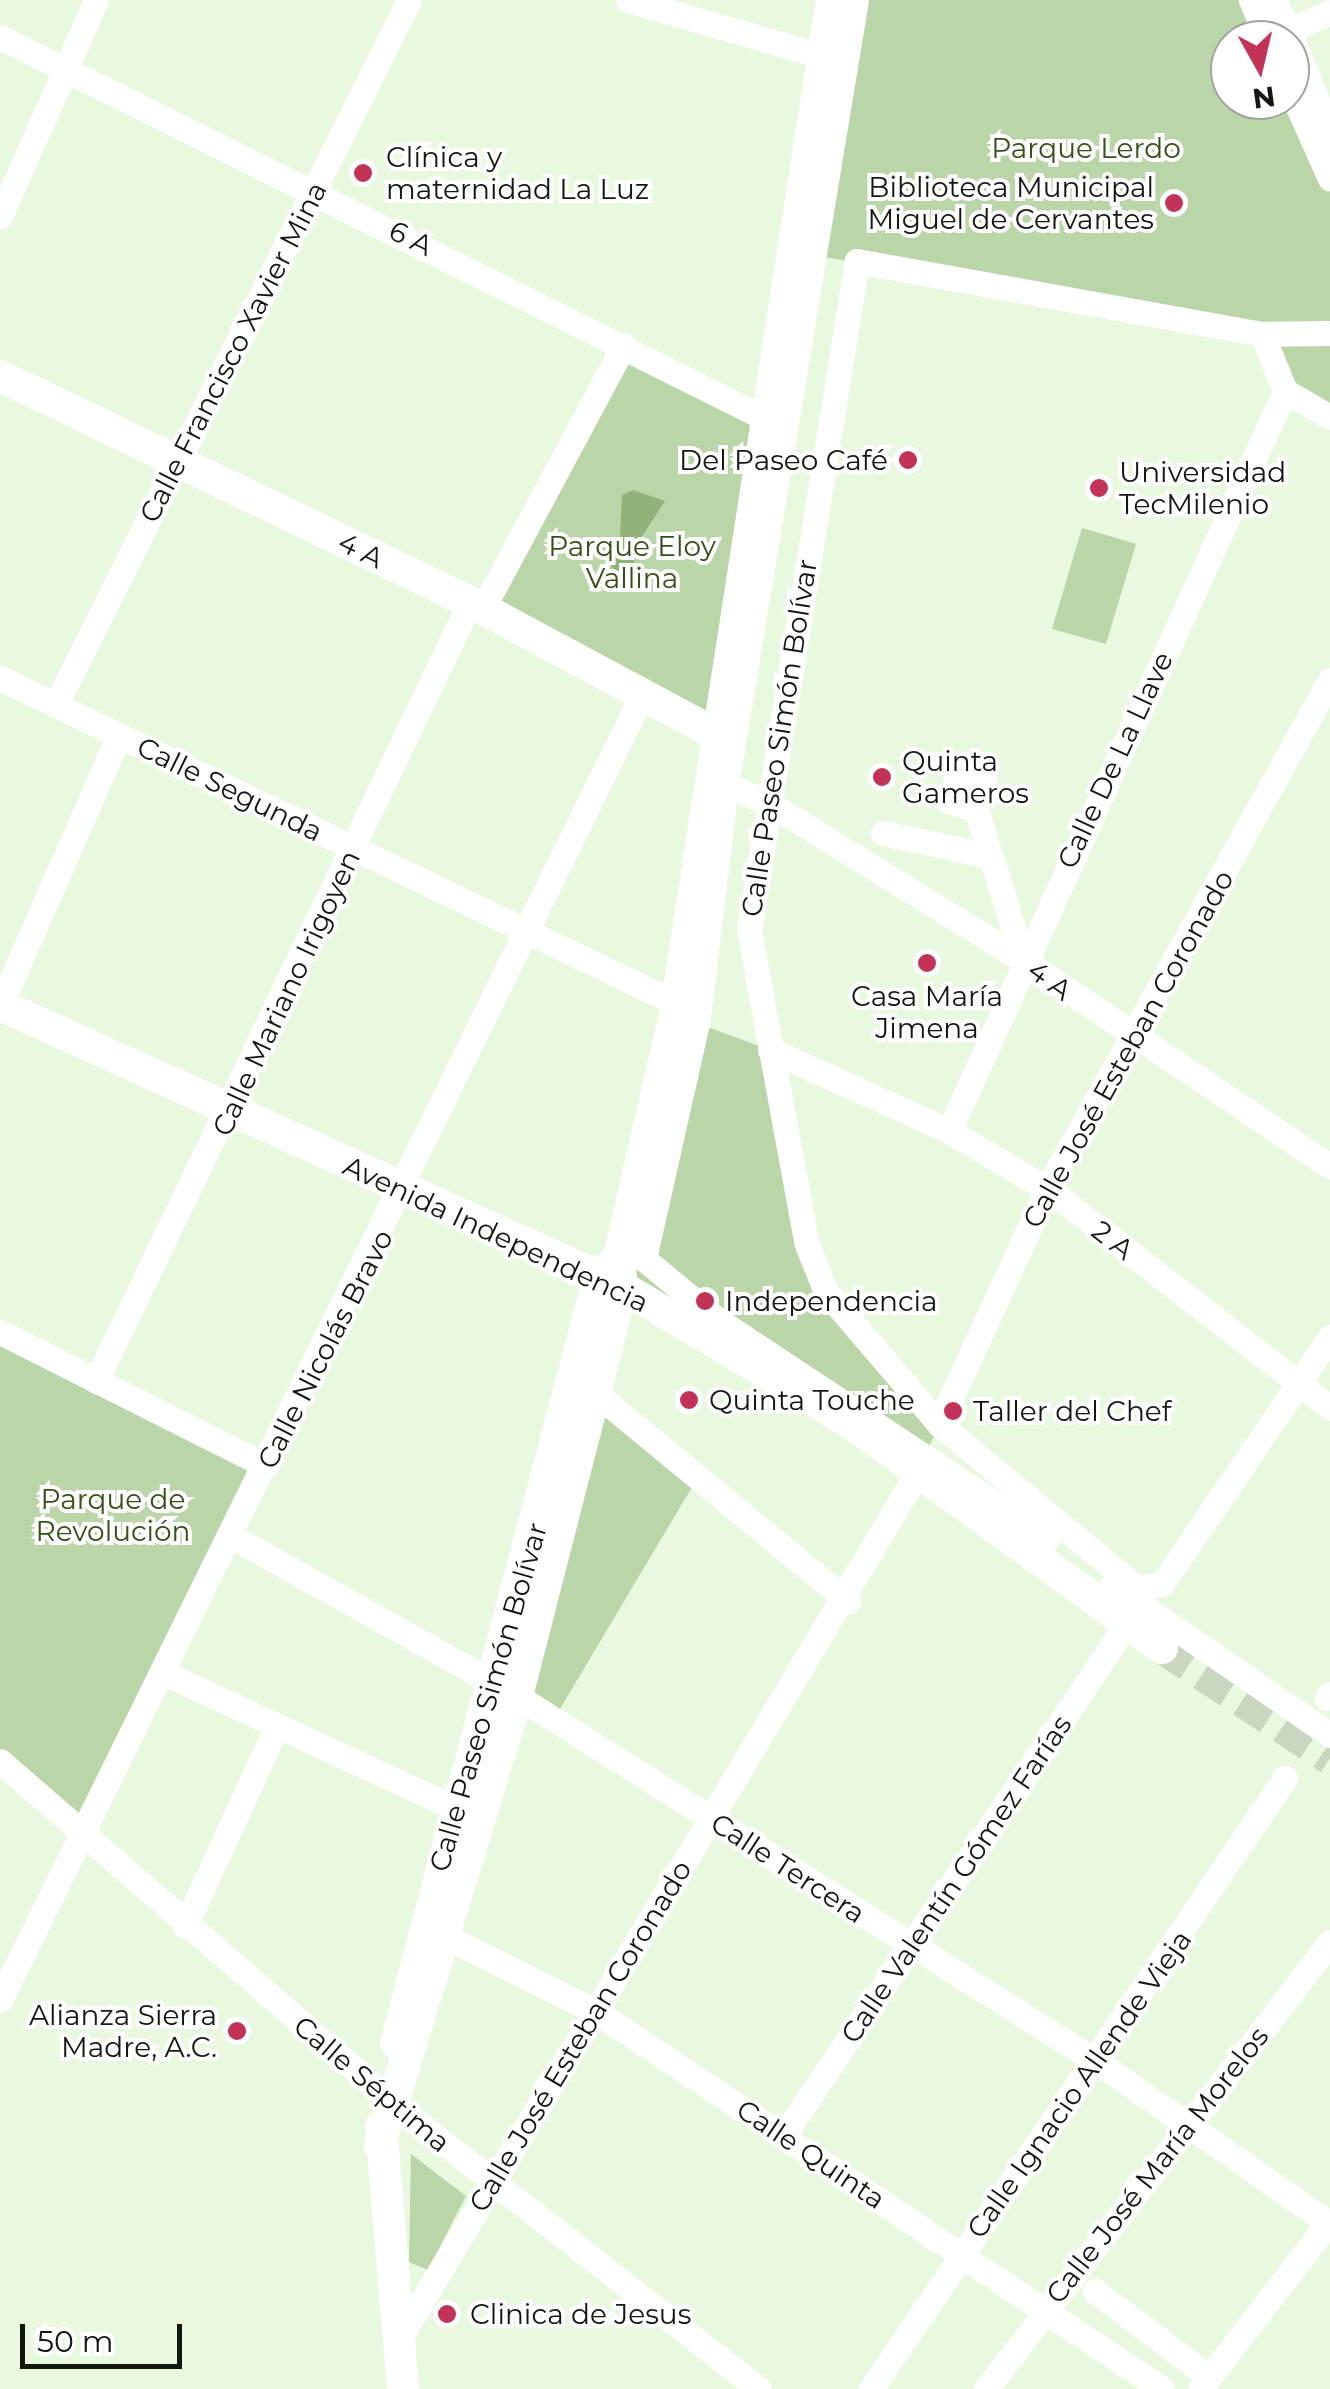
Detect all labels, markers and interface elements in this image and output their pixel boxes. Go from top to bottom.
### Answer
north arrow [1210,20,1310,120]
text: N [1250,79,1277,116]
park label: Parque Lerdo [991,131,1181,165]
place label: Clínica y maternidad La Luz [386,140,649,206]
marker: Clínica y maternidad La Luz [350,160,376,186]
place label: Biblioteca Municipal Miguel de Cervantes [867,170,1154,236]
street label: Calle Francisco Xavier Mina [132,176,334,528]
marker: Biblioteca Municipal Miguel de Cervantes [1163,192,1185,214]
street label: 6 A [384,213,438,263]
place label: Del Paseo Café [679,443,888,477]
marker: Del Paseo Café [897,449,919,471]
place label: Universidad TecMilenio [1119,455,1286,521]
marker: Universidad TecMilenio [1088,477,1110,499]
street label: 4 A [333,525,389,575]
park label: Parque Eloy Vallina [548,529,716,595]
street label: Calle Paseo Simón Bolívar [734,557,824,919]
street label: Calle De La Llave [1050,646,1180,874]
street label: Calle Segunda [132,730,328,848]
place label: Quinta Gameros [902,744,1029,810]
marker: Quinta Gameros [871,766,893,788]
street label: Calle Mariano Irigoyen [205,845,367,1141]
street label: Calle José Esteban Coronado [1015,864,1241,1234]
marker: Casa María Jimena [916,952,938,974]
street label: 4 A [1022,953,1078,1007]
place label: Casa María Jimena [851,979,1003,1045]
street label: Avenida Independencia [338,1148,654,1320]
street label: 2 A [1086,1213,1140,1267]
street label: Calle Nicolás Bravo [250,1224,400,1474]
place label: Independencia [725,1284,938,1318]
marker: Independencia [694,1290,716,1312]
place label: Quinta Touche [709,1383,915,1417]
marker: Quinta Touche [678,1389,700,1411]
place label: Taller del Chef [973,1394,1171,1428]
marker: Taller del Chef [942,1400,964,1422]
park label: Parque de Revolución [35,1482,191,1548]
street label: Calle Paseo Simón Bolívar [422,1519,554,1875]
street label: Calle Valentín Gómez Farías [834,1709,1078,2049]
street label: Calle Tercera [705,1806,871,1930]
street label: Calle José Esteban Coronado [462,1854,698,2218]
street label: Calle Ignacio Allende Vieja [960,1924,1198,2244]
place label: Alianza Sierra Madre, A.C. [29,1998,217,2064]
street label: Calle Séptima [287,2009,457,2159]
marker: Alianza Sierra Madre, A.C. [226,2020,248,2042]
street label: Calle José María Morelos [1039,2020,1275,2310]
street label: Calle Quinta [730,2092,892,2216]
place label: Clinica de Jesus [470,2297,691,2331]
marker: Clinica de Jesus [434,2301,460,2327]
scale bar [25,2304,188,2366]
text: 50 m [37,2323,114,2360]

